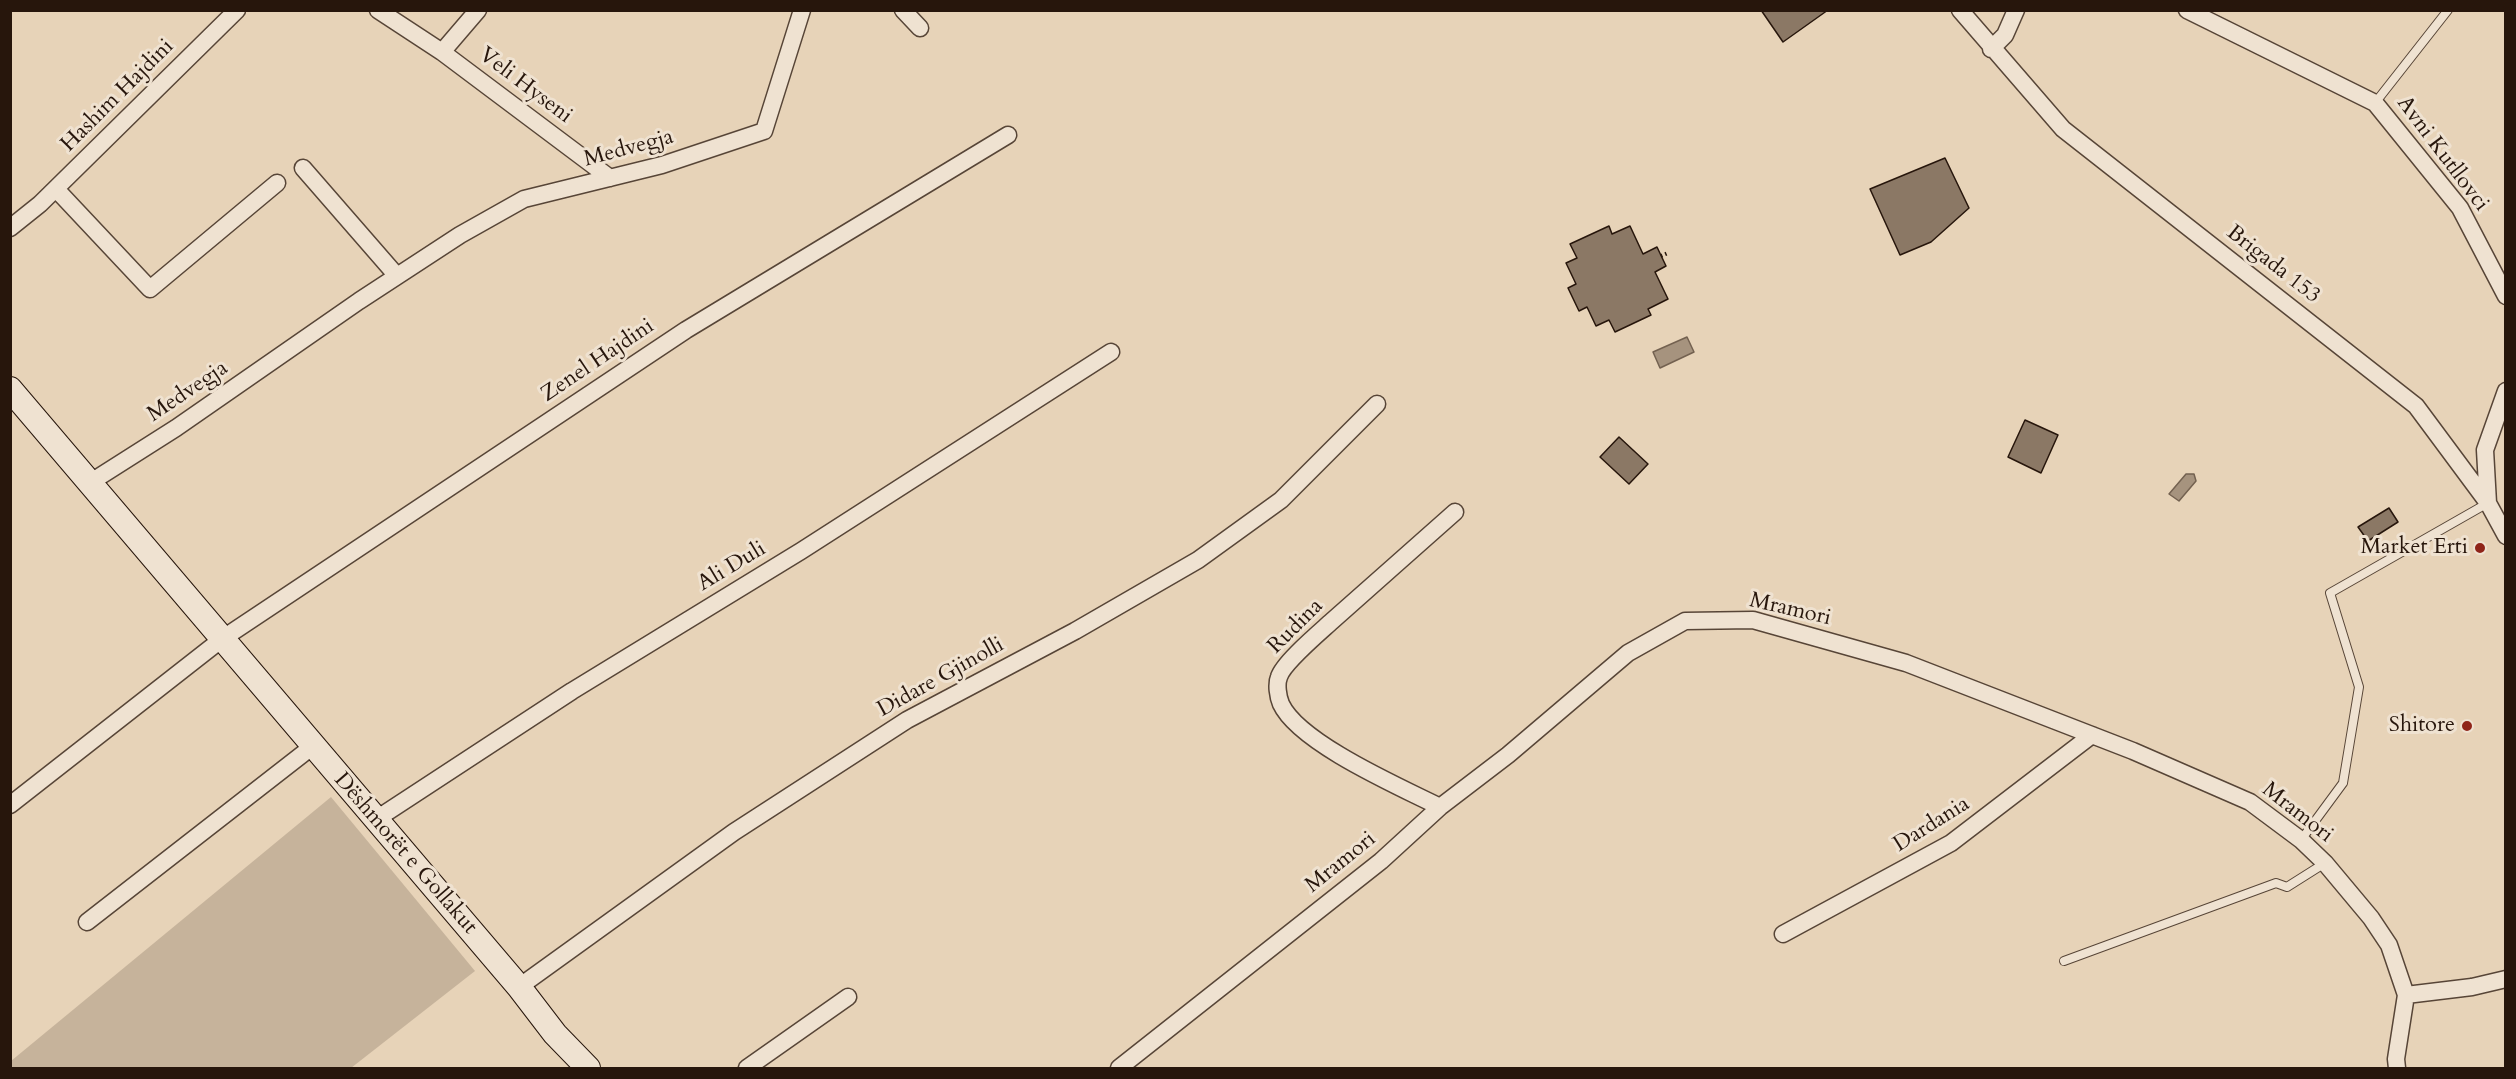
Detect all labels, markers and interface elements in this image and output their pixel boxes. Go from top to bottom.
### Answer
street label: Hashim Hajdini [56,34,180,158]
street label: Veli Hyseni [473,42,577,130]
street label: Avni Kutllovci [2390,91,2494,217]
street label: Medvegja [581,124,677,174]
street label: Brigada 153 [2221,220,2325,310]
street label: Zenel Hajdini [537,314,659,408]
street label: Medvegja [143,355,233,429]
place label: Market Erti [2360,535,2468,561]
street label: Ali Duli [693,536,771,598]
marker: Market Erti [2473,541,2487,555]
street label: Mramori [1747,588,1833,632]
street label: Rudina [1263,594,1329,660]
street label: Didare Gjinolli [873,632,1009,724]
place label: Shitore [2389,713,2455,739]
marker: Shitore [2460,719,2474,733]
street label: Dëshmorët e Gollakut [328,768,482,940]
street label: Mramori [2256,777,2338,849]
street label: Dardania [1889,791,1975,859]
street label: Mramori [1300,827,1382,899]

